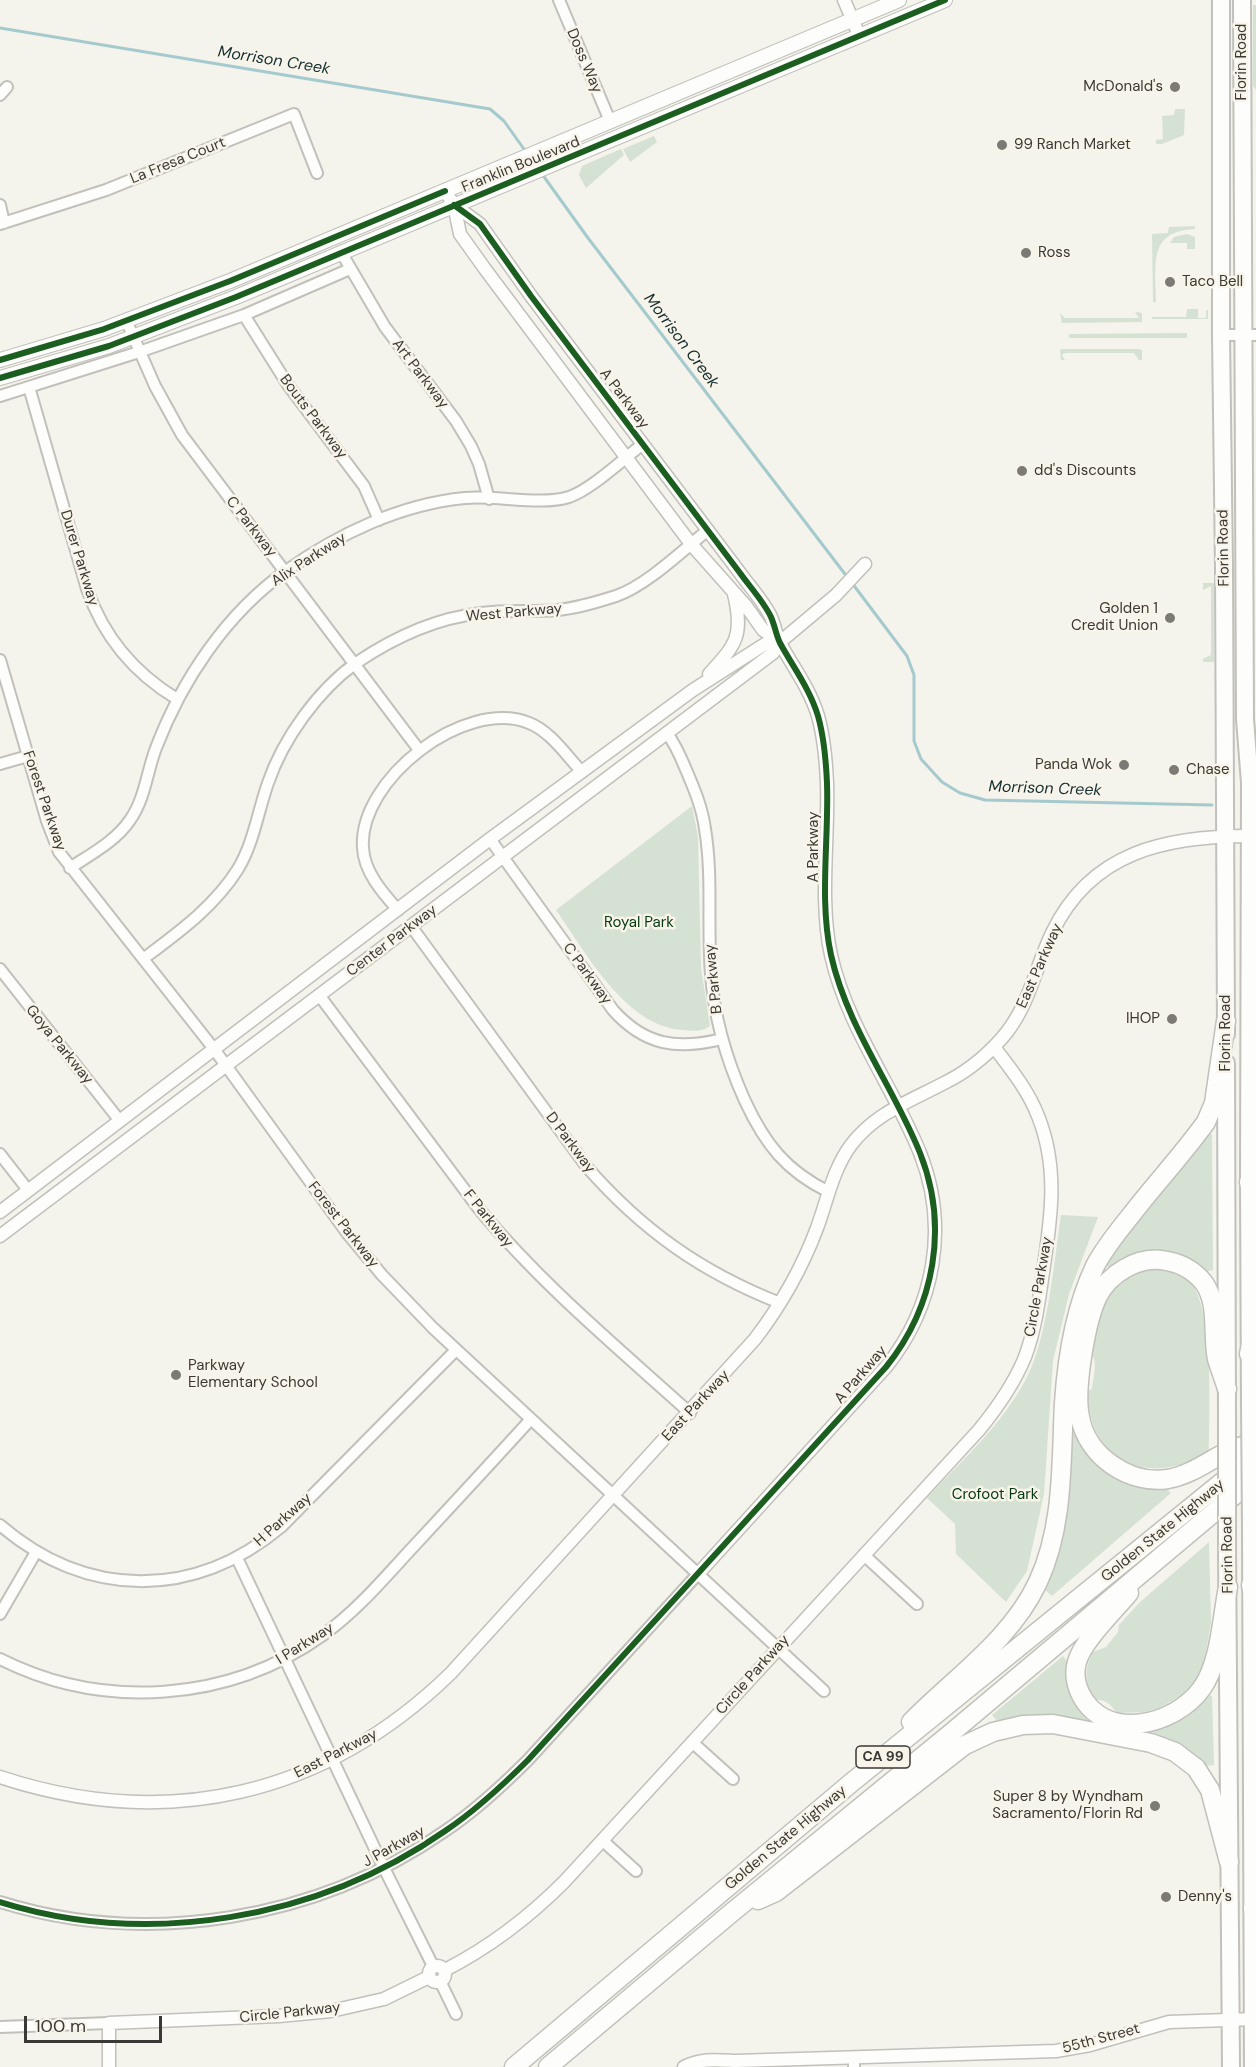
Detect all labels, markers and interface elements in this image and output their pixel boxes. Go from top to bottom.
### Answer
street label: Florin Road [1233,24,1251,100]
street label: Doss Way [562,26,606,96]
water label: Morrison Creek [217,43,331,79]
place label: McDonald's [1083,78,1163,96]
marker: McDonald's [1168,80,1182,94]
street label: Franklin Boulevard [459,133,583,197]
street label: La Fresa Court [128,134,228,188]
place label: 99 Ranch Market [1014,136,1131,154]
marker: 99 Ranch Market [995,138,1009,152]
place label: Ross [1038,244,1070,262]
marker: Ross [1019,246,1033,260]
place label: Taco Bell [1182,273,1243,291]
marker: Taco Bell [1163,275,1177,289]
water label: Morrison Creek [639,290,723,392]
street label: Art Parkway [388,336,452,412]
street label: A Parkway [595,365,653,433]
street label: Bouts Parkway [275,371,351,463]
place label: dd's Discounts [1034,462,1136,480]
marker: dd's Discounts [1015,464,1029,478]
street label: C Parkway [222,493,280,561]
street label: Durer Parkway [56,508,102,608]
street label: Florin Road [1214,509,1234,587]
street label: Alix Parkway [268,529,350,591]
street label: West Parkway [465,600,563,626]
place label: Golden 1 Credit Union [1071,600,1158,635]
marker: Golden 1 Credit Union [1163,611,1177,625]
street label: Forest Parkway [18,749,70,853]
place label: Panda Wok [1035,756,1112,774]
marker: Panda Wok [1117,758,1131,772]
place label: Chase [1186,761,1230,779]
marker: Chase [1167,763,1181,777]
water label: Morrison Creek [988,777,1102,801]
street label: A Parkway [805,811,823,883]
street label: Center Parkway [343,901,441,981]
park label: Royal Park [604,914,674,932]
street label: East Parkway [1013,921,1067,1011]
street label: C Parkway [559,940,615,1008]
street label: B Parkway [701,943,727,1015]
street label: Florin Road [1217,995,1235,1071]
street label: Goya Parkway [22,1002,96,1088]
place label: IHOP [1126,1010,1160,1028]
marker: IHOP [1165,1012,1179,1026]
street label: D Parkway [541,1109,599,1177]
street label: Forest Parkway [304,1178,382,1272]
street label: F Parkway [459,1186,517,1252]
street label: Circle Parkway [1021,1236,1057,1338]
street label: A Parkway [831,1342,891,1408]
place label: Parkway Elementary School [188,1357,318,1392]
street label: East Parkway [658,1367,734,1445]
marker: Parkway Elementary School [169,1368,183,1382]
street label: Golden State Highway [1098,1476,1228,1586]
park label: Crofoot Park [952,1486,1038,1504]
street label: H Parkway [250,1489,316,1551]
street label: Florin Road [1218,1516,1238,1594]
street label: I Parkway [273,1619,337,1669]
street label: Circle Parkway [712,1631,794,1719]
street label: East Parkway [291,1725,381,1783]
road number: CA 99 [856,1746,910,1768]
street label: Golden State Highway [722,1782,850,1894]
place label: Super 8 by Wyndham Sacramento/Florin Rd [992,1788,1143,1823]
marker: Super 8 by Wyndham Sacramento/Florin Rd [1148,1799,1162,1813]
street label: J Parkway [360,1823,428,1871]
place label: Denny's [1178,1888,1232,1906]
marker: Denny's [1159,1890,1173,1904]
street label: Circle Parkway [239,1999,341,2027]
scale bar [27,2004,165,2042]
text: 100 m [35,2014,86,2038]
street label: 55th Street [1060,2020,1142,2058]

